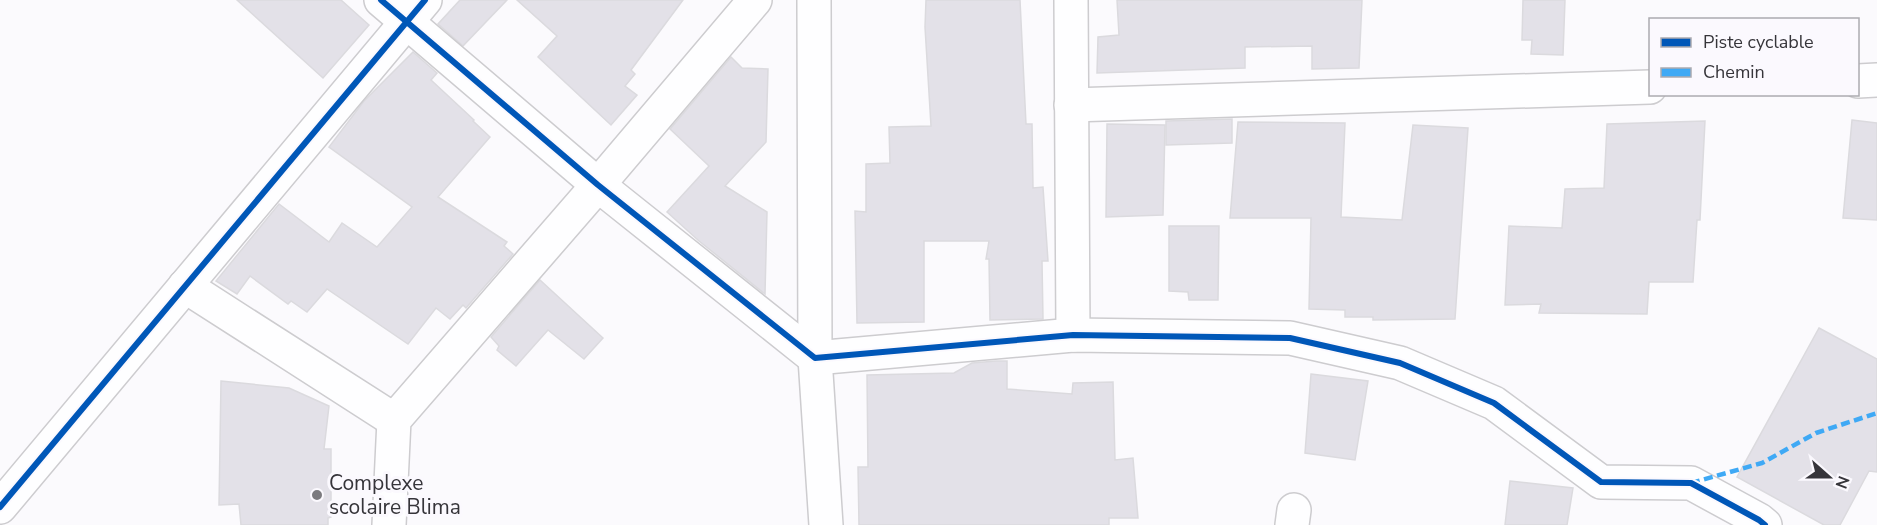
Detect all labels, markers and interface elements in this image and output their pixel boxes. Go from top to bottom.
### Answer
legend [1649,18,1859,96]
text: Piste cyclable [1703,30,1814,54]
text: Chemin [1703,60,1765,84]
north arrow [1799,447,1859,507]
place label: Complexe scolaire Blima [329,469,461,521]
text: N [1830,472,1854,492]
marker: Complexe scolaire Blima [310,488,324,502]

